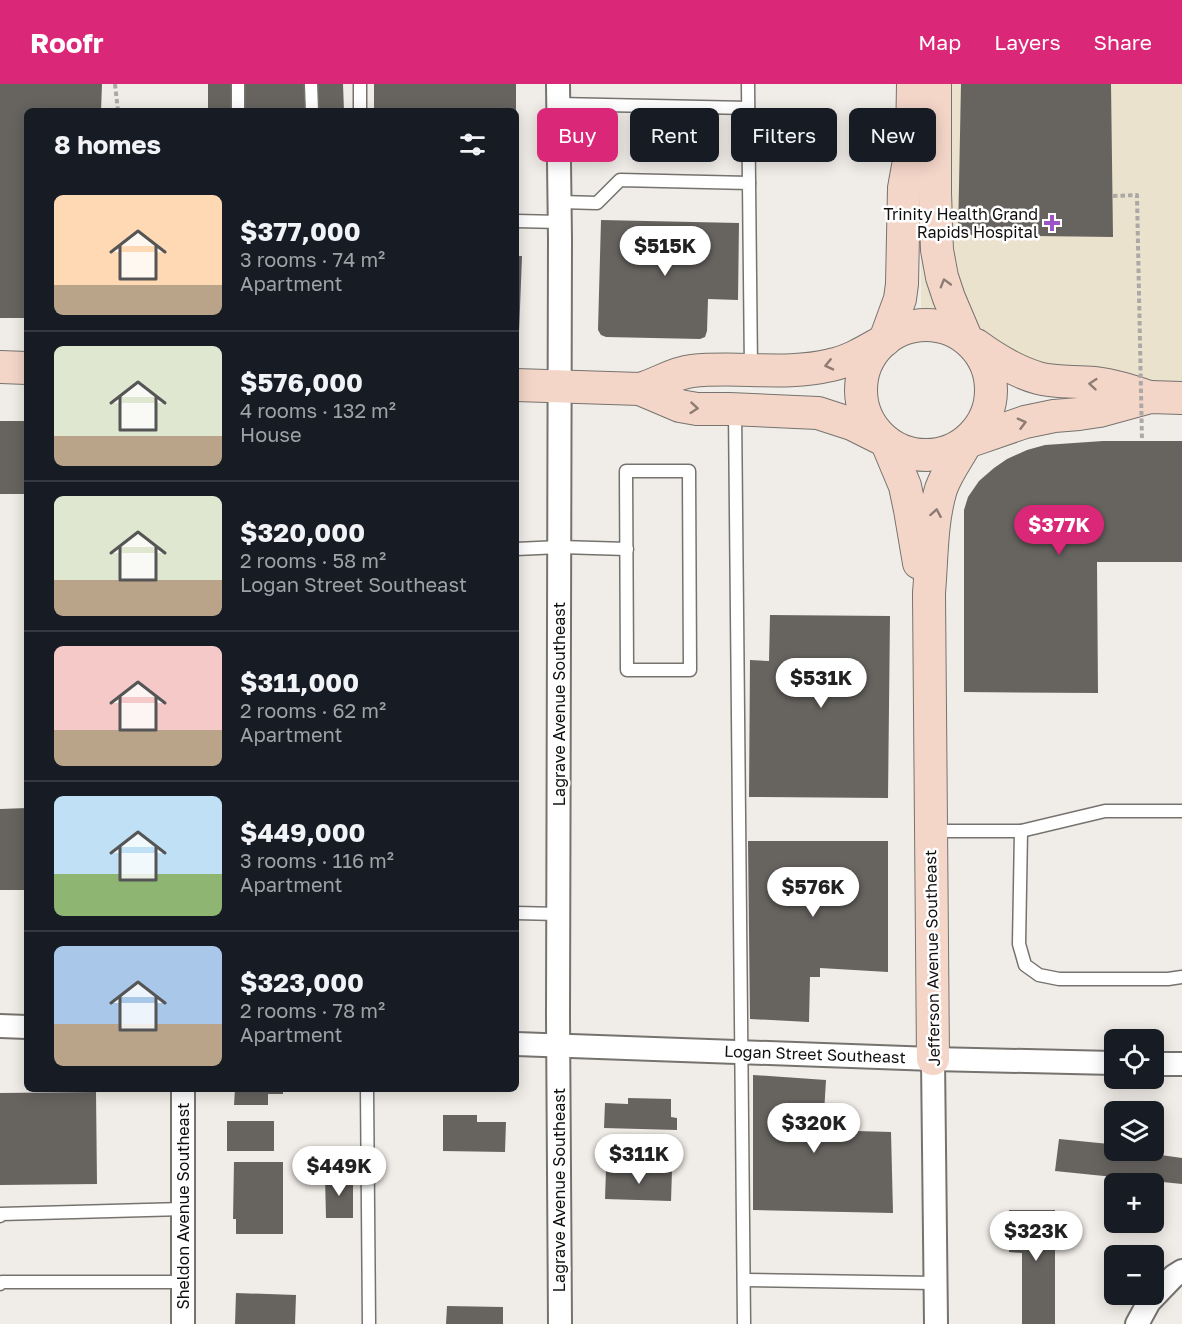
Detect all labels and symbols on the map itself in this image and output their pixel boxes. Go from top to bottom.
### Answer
place label: Trinity Health Grand Rapids Hospital [884,204,1038,242]
marker: Trinity Health Grand Rapids Hospital [1043,214,1061,232]
pin: $515K [623,226,707,277]
one-way arrow [940,278,952,289]
one-way arrow [824,358,834,371]
one-way arrow [1088,378,1098,391]
one-way arrow [690,401,699,414]
one-way arrow [1017,418,1027,430]
pin: $377K [1017,505,1101,556]
one-way arrow [929,509,942,519]
street label: Lagrave Avenue Southeast [549,602,569,806]
pin: $531K [779,658,863,709]
street label: Jefferson Avenue Southeast [920,850,944,1066]
pin: $576K [771,867,855,918]
street label: Logan Street Southeast [724,1041,906,1067]
street label: Lagrave Avenue Southeast [549,1088,569,1292]
street label: Sheldon Avenue Southeast [173,1102,193,1310]
pin: $320K [772,1103,856,1154]
pin: $311K [597,1134,681,1185]
pin: $449K [297,1146,381,1197]
pin: $323K [994,1211,1078,1262]

